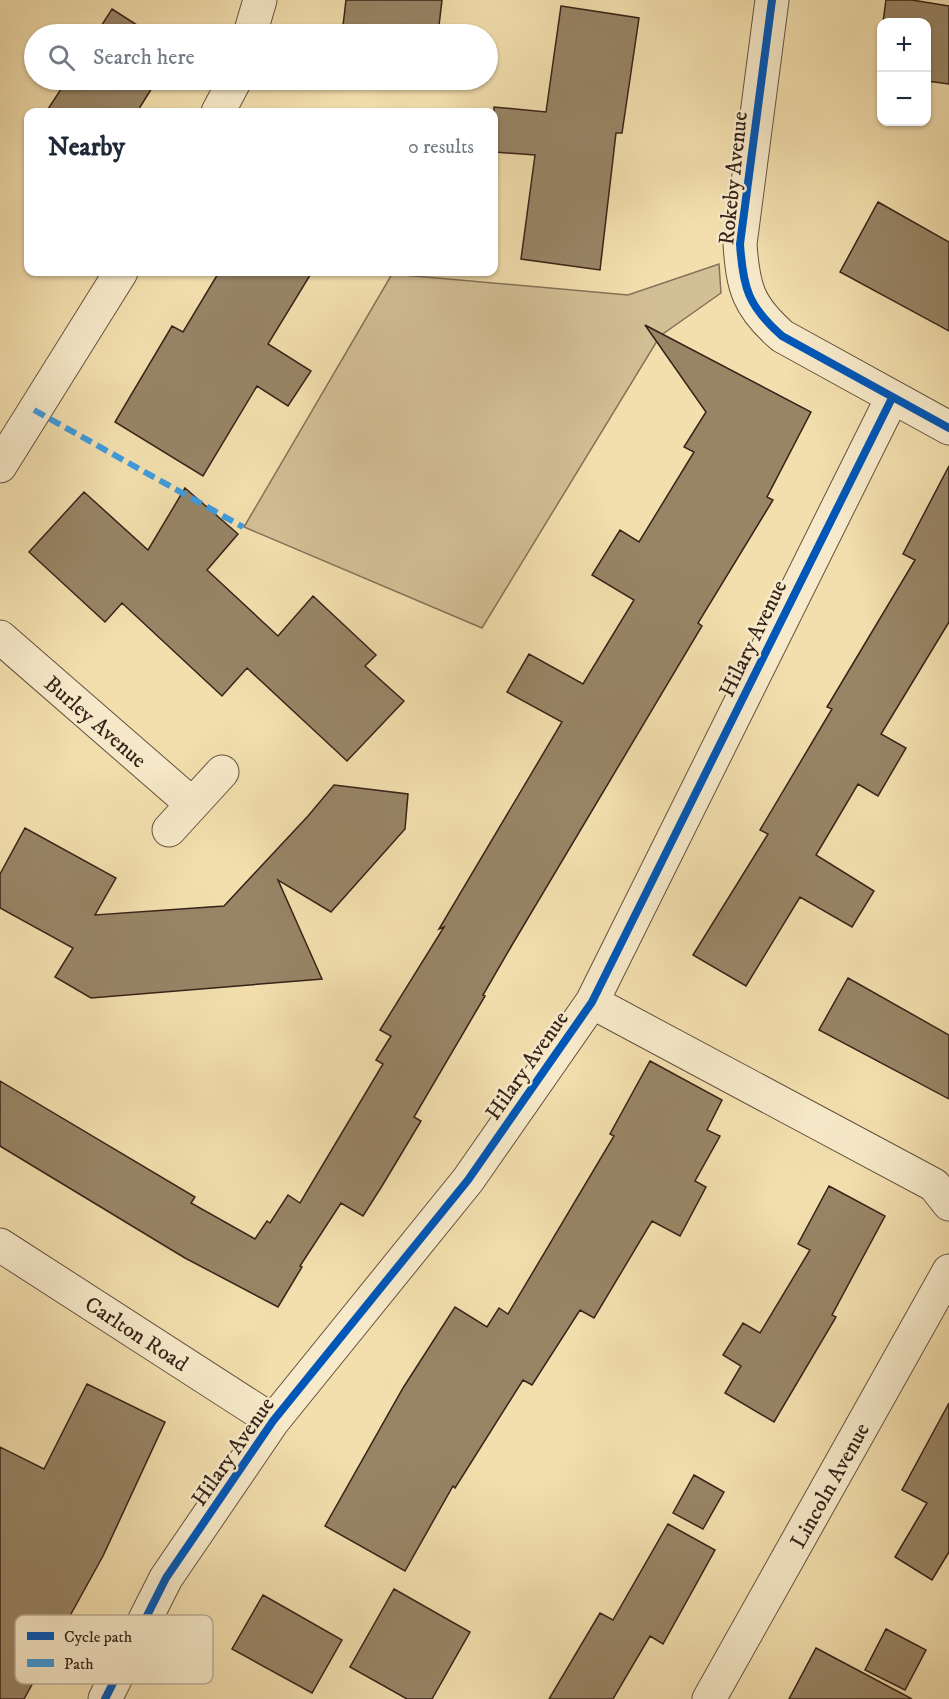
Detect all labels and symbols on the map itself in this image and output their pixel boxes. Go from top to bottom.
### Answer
street label: Rokeby Avenue [713,110,754,246]
street label: Hilary Avenue [713,576,793,702]
street label: Burley Avenue [38,670,152,774]
street label: Hilary Avenue [480,1006,575,1126]
street label: Carlton Road [79,1291,193,1378]
street label: Hilary Avenue [186,1392,281,1512]
street label: Lincoln Avenue [785,1418,876,1553]
legend [15,1615,213,1684]
text: Cycle path [64,1627,133,1647]
text: Path [64,1654,94,1674]

